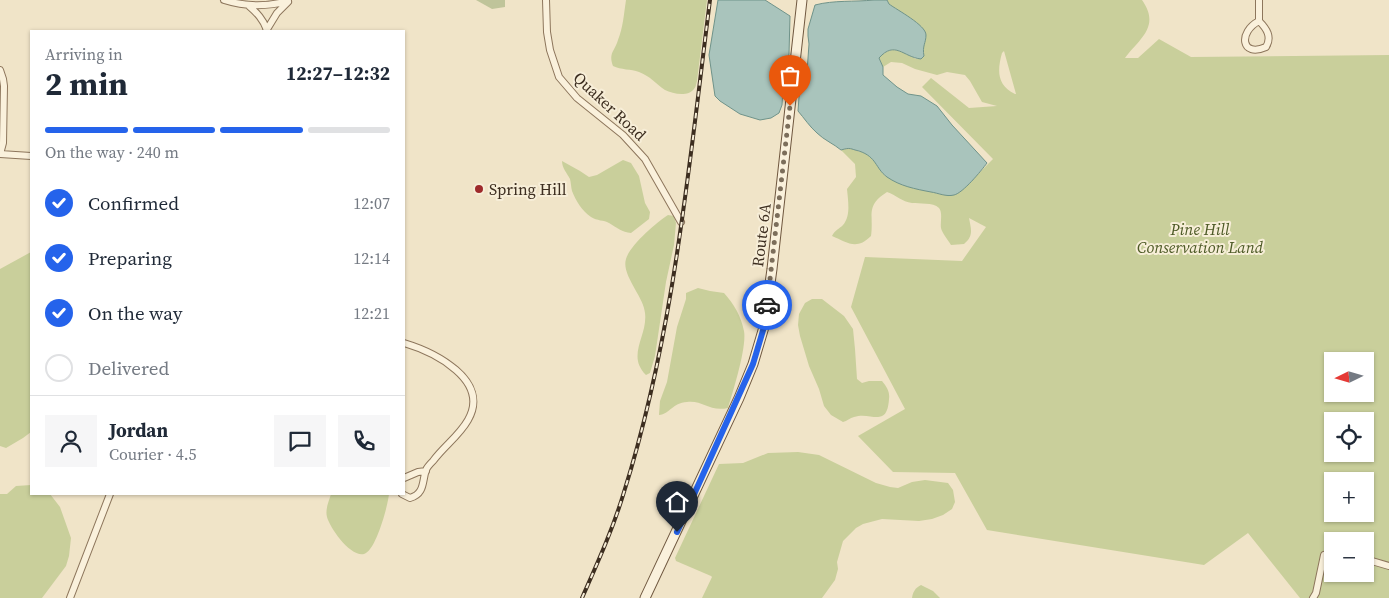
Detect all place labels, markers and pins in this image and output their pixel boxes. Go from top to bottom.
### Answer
pin [769,55,811,106]
place label: Spring Hill [489,178,567,200]
marker: Spring Hill [473,183,485,195]
pin [656,481,698,532]

